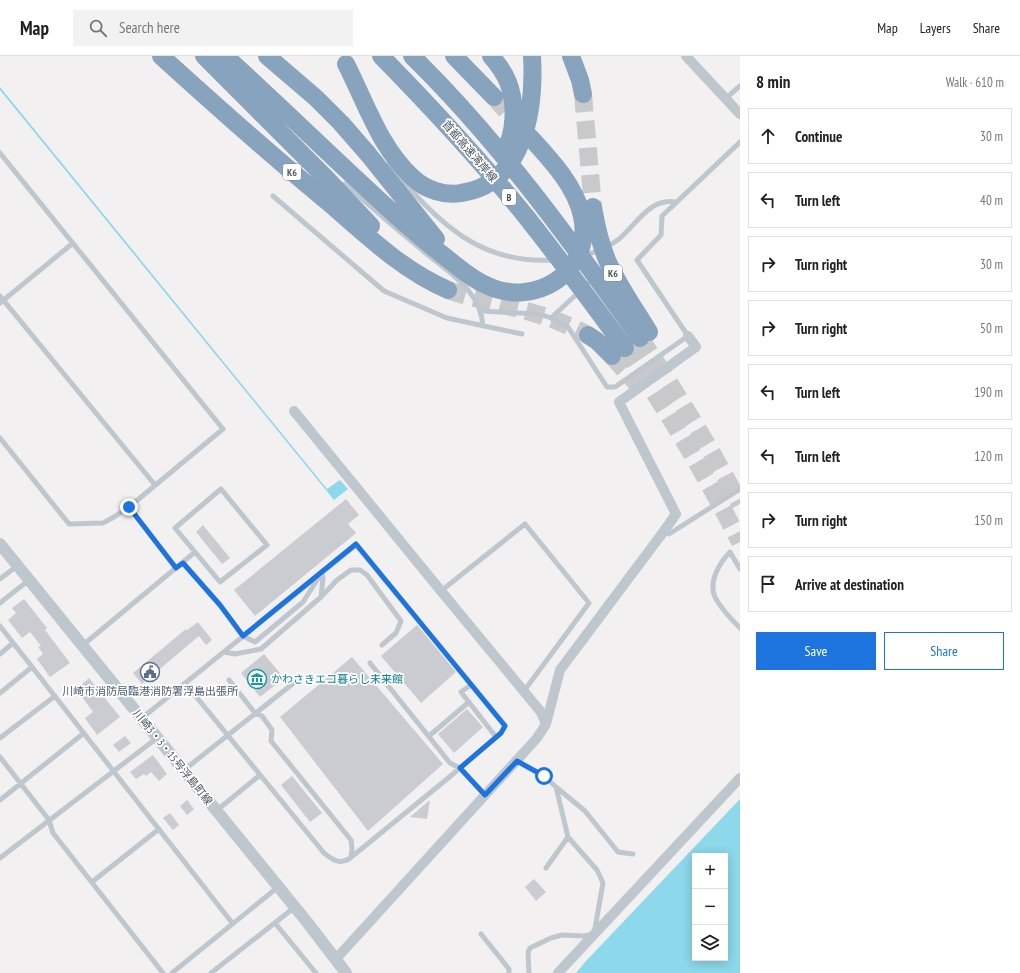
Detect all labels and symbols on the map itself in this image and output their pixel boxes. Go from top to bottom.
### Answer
street label: 首都高速湾岸線 [439,117,501,185]
road number: K6 [283,164,301,180]
road number: B [502,189,516,205]
road number: K6 [604,265,622,281]
route end [120,498,138,516]
public building icon: 川崎市消防局臨港消防署浮島出張所 [139,661,161,683]
museum icon: かわさきエコ暮らし未来館 [246,668,268,690]
place label: かわさきエコ暮らし未来館 [271,672,403,686]
place label: 川崎市消防局臨港消防署浮島出張所 [62,684,239,698]
street label: 川崎3・3・15号浮島町線 [130,706,216,808]
route start [535,767,553,785]

